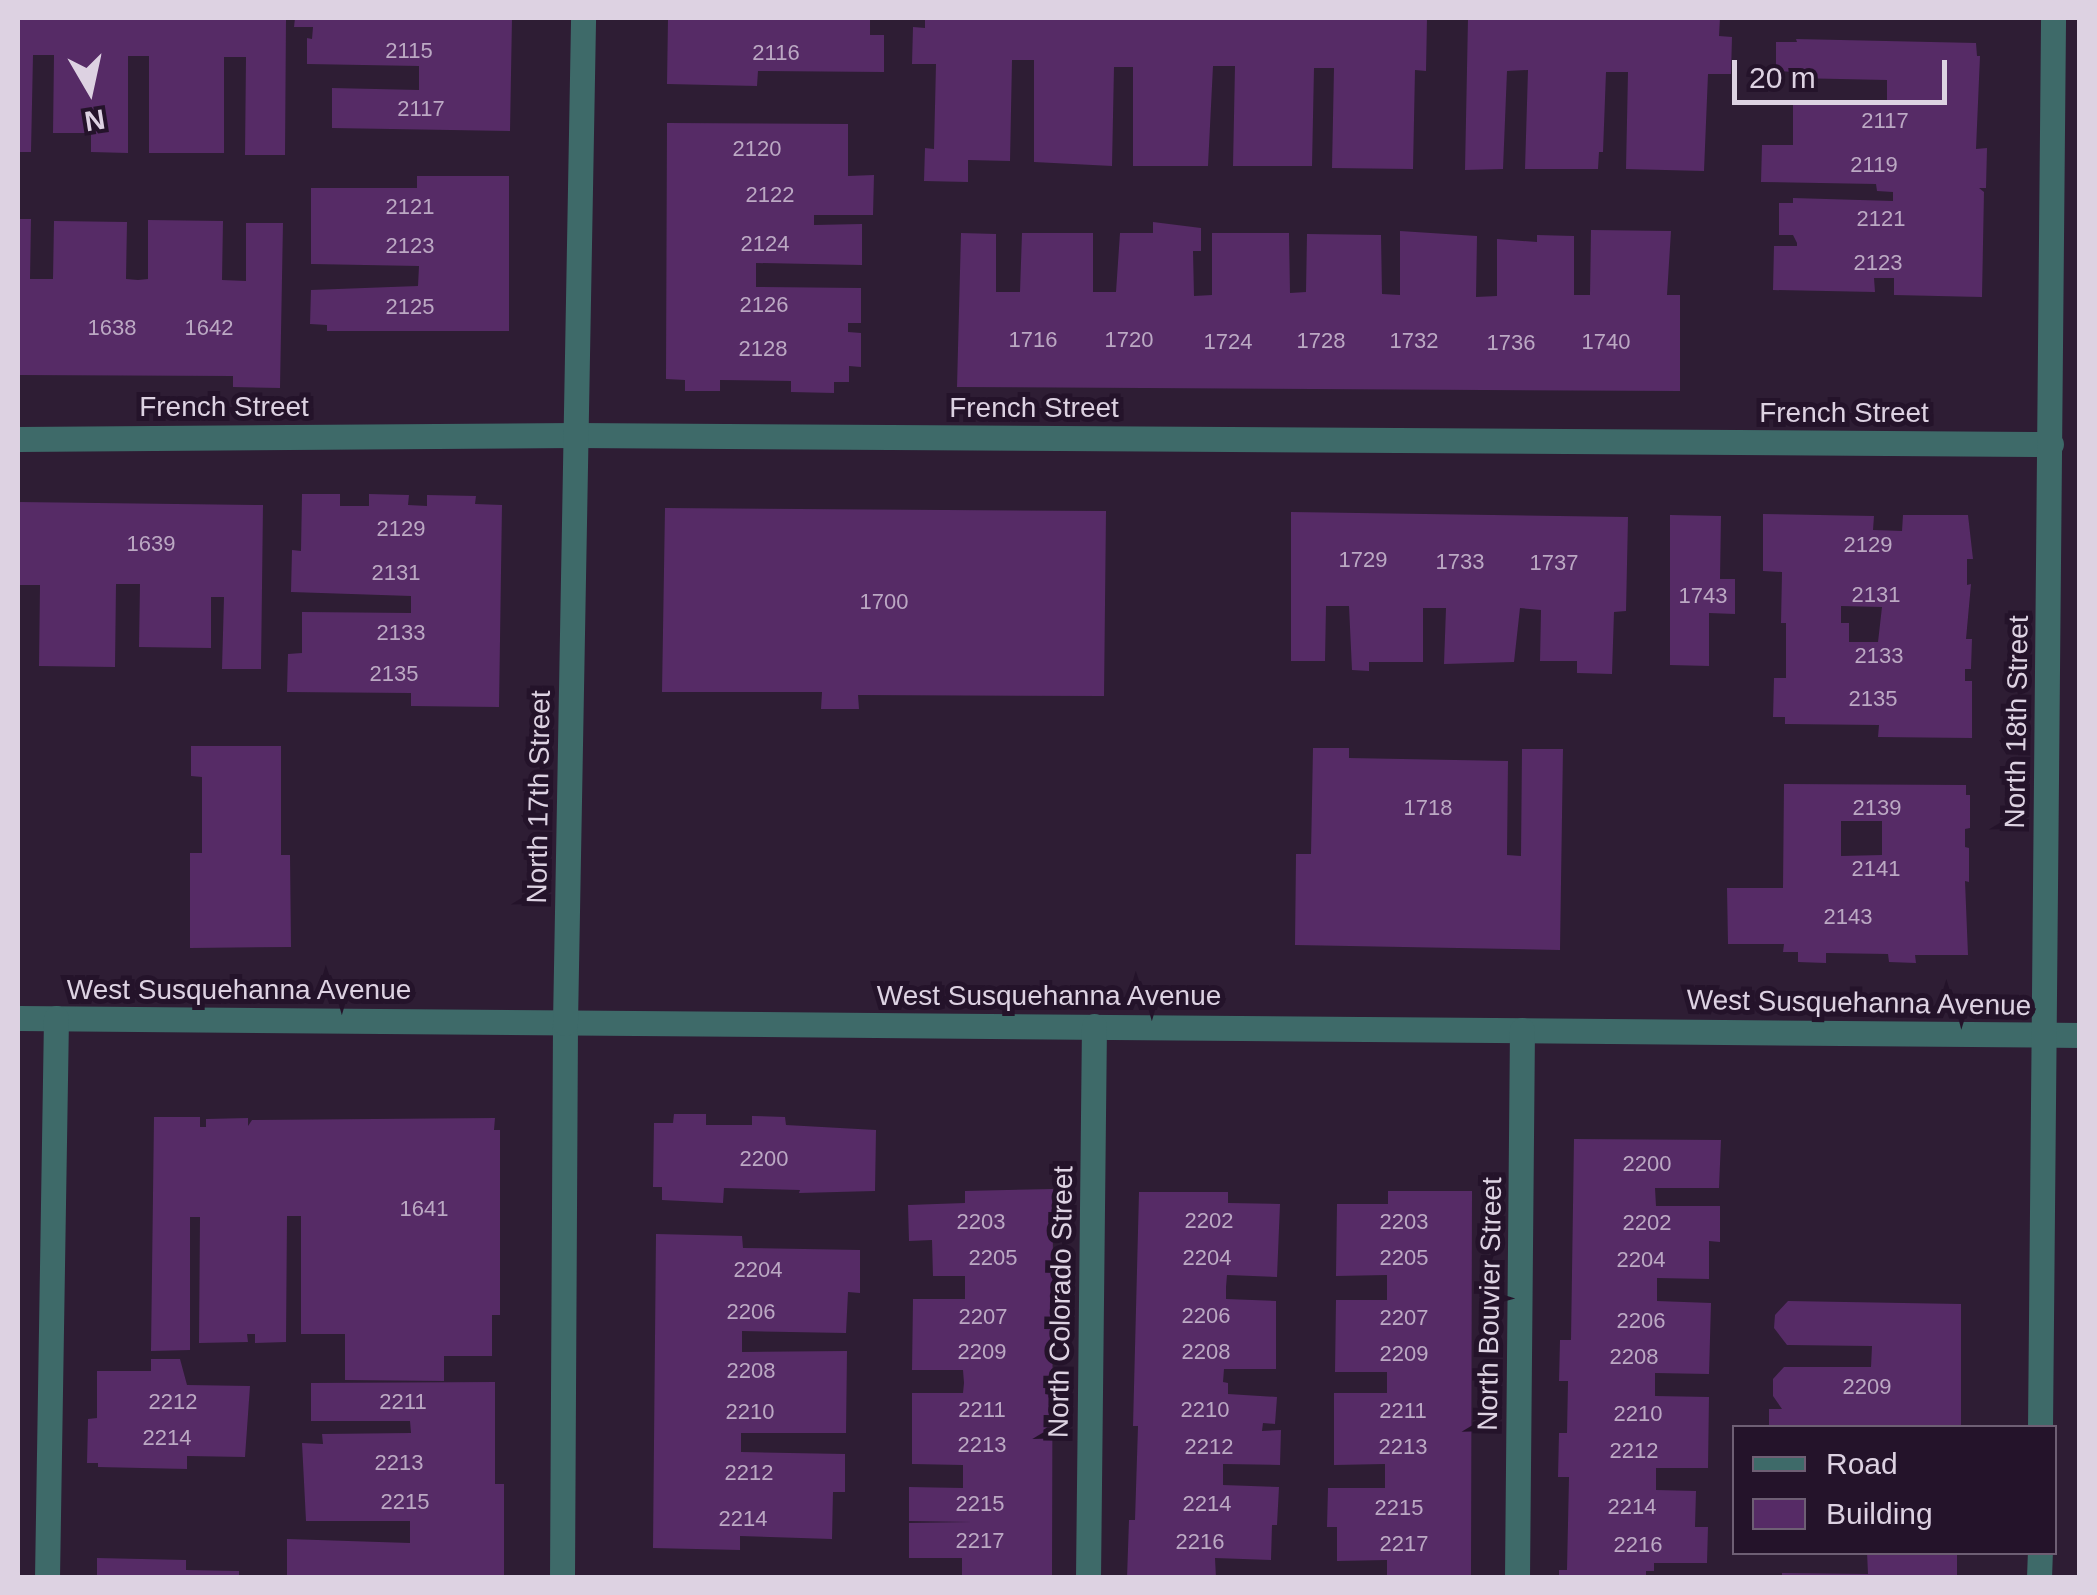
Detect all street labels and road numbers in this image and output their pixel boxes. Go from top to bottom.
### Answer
street label: French Street [139,390,309,424]
street label: French Street [949,391,1119,425]
street label: French Street [1759,396,1929,430]
street label: North 18th Street [1998,615,2036,829]
street label: North 17th Street [520,690,558,904]
street label: West Susquehanna Avenue [66,973,412,1007]
street label: West Susquehanna Avenue [876,979,1222,1013]
street label: West Susquehanna Avenue [1686,983,2032,1023]
street label: North Colorado Street [1042,1166,1080,1438]
street label: North Bouvier Street [1471,1177,1509,1431]

